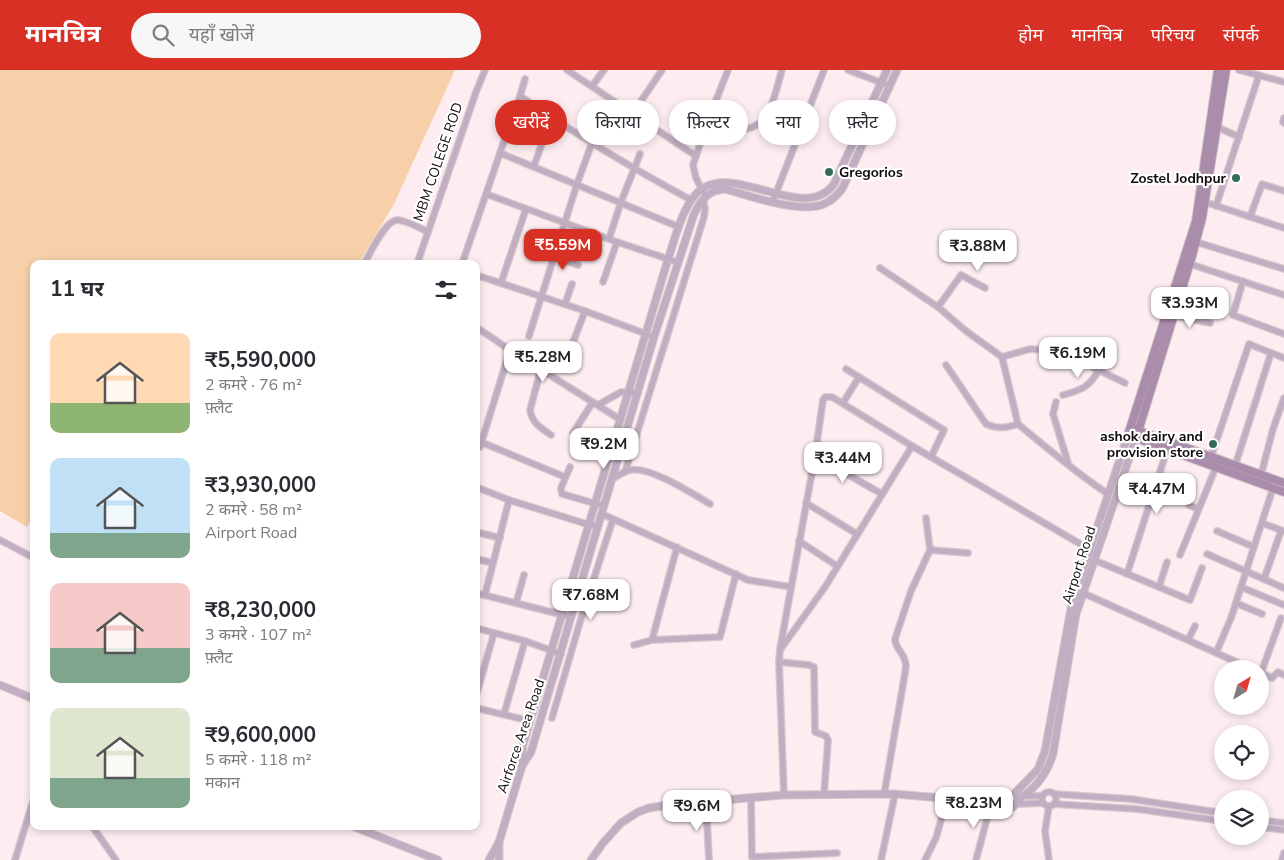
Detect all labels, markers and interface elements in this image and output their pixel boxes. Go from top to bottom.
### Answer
search box [131,13,481,58]
text: मानचित्र [25,18,101,50]
icon: search [149,21,177,49]
text: यहाँ खोजें [189,22,254,48]
text: होम [1018,23,1043,47]
text: मानचित्र [1071,23,1123,47]
text: परिचय [1151,23,1195,47]
text: संपर्क [1223,23,1259,47]
street label: MBM COLEGE ROD [409,100,467,224]
chip: खरीदें [495,100,567,145]
chip: किराया [577,100,659,145]
chip: फ़िल्टर [669,100,748,145]
chip: नया [758,100,819,145]
chip: फ़्लैट [829,100,896,145]
place label: Gregorios [839,163,903,182]
marker: Gregorios [823,166,835,178]
place label: Zostel Jodhpur [1130,169,1227,188]
marker: Zostel Jodhpur [1230,172,1242,184]
pin: ₹5.59M [522,228,604,271]
pin: ₹3.88M [937,230,1019,272]
text: ₹5.59M [535,234,591,256]
text: ₹3.88M [950,235,1006,257]
text: 11 घर [50,275,104,303]
icon: filters [432,276,460,304]
pin: ₹3.93M [1149,286,1231,329]
text: ₹3.93M [1162,292,1218,314]
pin: ₹6.19M [1037,336,1119,379]
pin: ₹5.28M [502,340,584,383]
text: ₹6.19M [1050,342,1106,364]
text: ₹5,590,000 [205,346,316,374]
text: ₹5.28M [515,346,571,368]
icon: home [90,353,150,413]
text: 2 कमरे · 76 m² [205,374,302,396]
text: फ़्लैट [205,397,233,419]
place label: ashok dairy and provision store [1100,427,1203,462]
pin: ₹9.2M [569,428,639,470]
text: ₹9.2M [581,433,627,455]
marker: ashok dairy and provision store [1207,438,1219,450]
pin: ₹3.44M [802,442,884,484]
text: ₹3.44M [815,447,871,469]
text: ₹3,930,000 [205,471,316,499]
pin: ₹4.47M [1116,472,1198,515]
icon: home [90,478,150,538]
text: ₹4.47M [1129,478,1185,500]
text: 2 कमरे · 58 m² [205,499,302,521]
text: Airport Road [205,522,297,544]
street label: Airport Road [1057,524,1101,606]
pin: ₹7.68M [550,578,632,621]
text: ₹7.68M [563,584,619,606]
text: ₹8,230,000 [205,596,316,624]
icon: home [90,603,150,663]
text: 3 कमरे · 107 m² [205,624,312,646]
text: फ़्लैट [205,647,233,669]
north arrow [1214,660,1269,715]
map controls [1214,660,1269,845]
street label: Airforce Area Road [493,676,549,796]
text: ₹9,600,000 [205,721,316,749]
button: locate [1214,725,1269,780]
icon: home [90,728,150,788]
text: 5 कमरे · 118 m² [205,749,312,771]
text: मकान [205,772,240,794]
pin: ₹8.23M [933,786,1015,829]
pin: ₹9.6M [662,790,732,832]
button: layers [1214,790,1269,845]
text: ₹8.23M [946,792,1002,814]
text: ₹9.6M [674,795,720,817]

